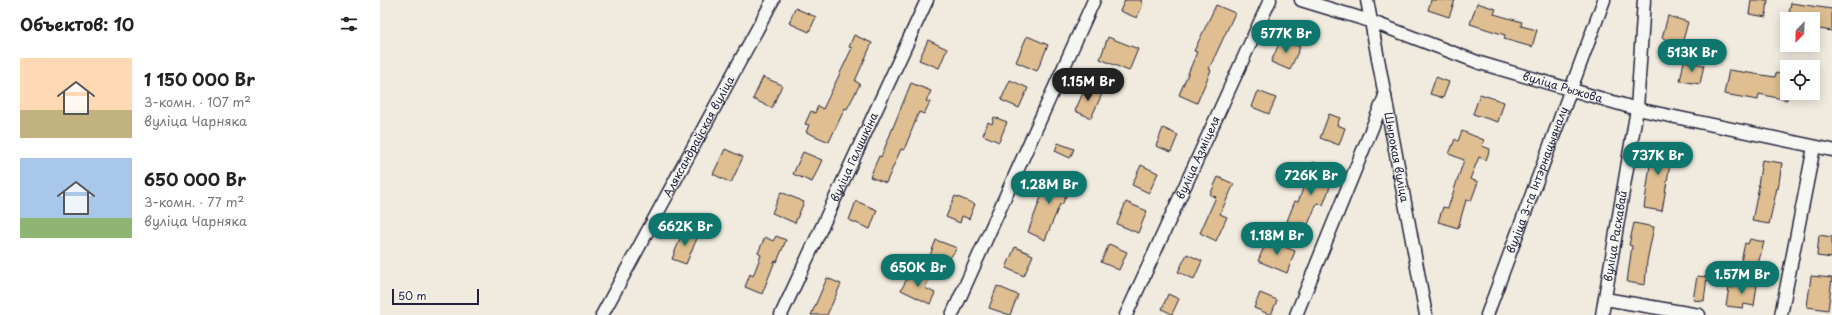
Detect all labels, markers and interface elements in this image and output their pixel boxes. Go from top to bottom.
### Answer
text: Объектов: 10 [20,11,134,37]
north arrow [1780,12,1820,52]
map controls [1780,12,1820,100]
icon: filters [338,13,360,35]
pin: 577K Br [1249,20,1323,54]
text: 577K Br [1260,23,1312,42]
pin: 513K Br [1655,39,1729,73]
text: 513K Br [1667,42,1717,61]
button: locate [1780,60,1820,100]
text: 1 150 000 Br [144,66,255,92]
street label: вуліца Рыжова [1521,67,1605,107]
pin: 1.15M Br [1047,68,1129,102]
text: 1.15M Br [1061,71,1115,90]
street label: Аляксандраўская вуліца [659,73,738,200]
icon: home [52,74,100,122]
text: 3-комн. · 107 m² [144,92,251,111]
street label: вуліца 3-га Інтэрнацыяналу [1502,104,1572,256]
street label: вуліца Галушкіна [826,109,882,205]
text: вуліца Чарняка [144,111,247,130]
street label: Шырокая вуліца [1380,111,1414,204]
street label: вуліца Азміцеля [1171,113,1224,202]
pin: 737K Br [1621,142,1695,176]
text: 737K Br [1632,145,1684,164]
pin: 726K Br [1274,162,1348,196]
text: 726K Br [1284,165,1338,184]
text: 650 000 Br [144,166,246,192]
pin: 1.28M Br [1008,171,1090,205]
icon: home [52,174,100,222]
text: 1.28M Br [1020,174,1078,193]
street label: вуліца Раскавай [1599,189,1631,283]
text: 3-комн. · 77 m² [144,192,244,211]
text: вуліца Чарняка [144,211,247,230]
pin: 662K Br [648,213,722,247]
text: 662K Br [657,216,713,235]
pin: 1.18M Br [1236,222,1318,256]
text: 1.18M Br [1250,225,1304,244]
pin: 650K Br [881,254,955,288]
text: 650K Br [890,257,946,276]
pin: 1.57M Br [1701,261,1783,295]
text: 1.57M Br [1714,264,1770,283]
scale bar [392,287,479,306]
text: 50 m [398,287,427,304]

